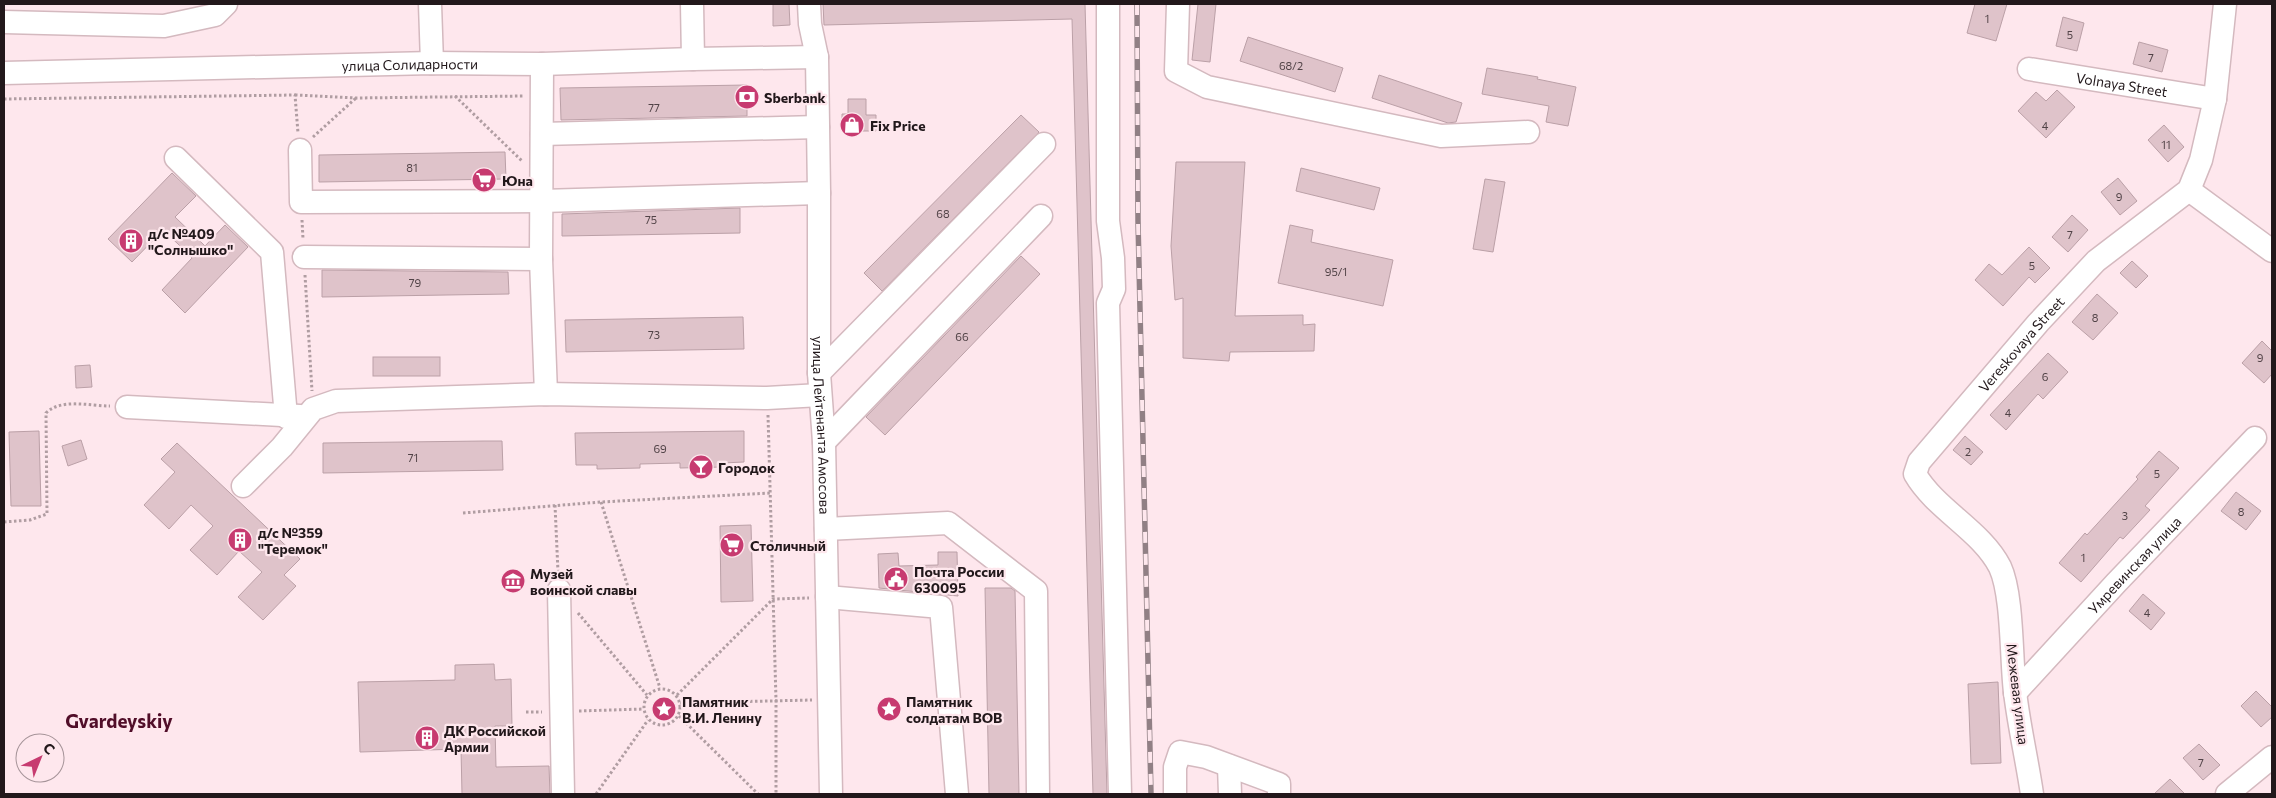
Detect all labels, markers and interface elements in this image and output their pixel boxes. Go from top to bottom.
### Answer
house number: 1 [1985,12,1989,25]
house number: 5 [2067,28,2073,41]
house number: 7 [2148,51,2154,64]
street label: улица Солидарности [341,55,478,74]
house number: 68/2 [1279,59,1303,72]
street label: Volnaya Street [2075,68,2169,100]
bank icon: Sberbank [734,84,760,110]
place label: Sberbank [764,89,826,106]
house number: 77 [648,101,660,114]
shop icon: Fix Price [839,112,865,138]
place label: Fix Price [870,117,926,134]
house number: 4 [2042,119,2049,132]
house number: 11 [2161,138,2171,151]
house number: 81 [406,161,418,174]
supermarket icon: Юна [471,167,497,193]
place label: Юна [502,172,533,189]
house number: 9 [2116,190,2123,203]
house number: 68 [936,207,950,220]
house number: 75 [645,213,657,226]
place label: д/с №409 "Солнышко" [148,225,233,258]
building icon: д/с №409 "Солнышко" [118,228,144,254]
house number: 7 [2067,228,2073,241]
house number: 5 [2029,259,2035,272]
house number: 95/1 [1325,265,1347,278]
house number: 79 [409,276,422,289]
street label: Vereskovaya Street [1974,292,2067,395]
house number: 8 [2092,311,2099,324]
house number: 73 [648,328,660,341]
house number: 66 [955,330,969,343]
street label: улица Лейтенанта Амосова [811,336,834,515]
house number: 9 [2257,351,2264,364]
house number: 6 [2042,370,2049,383]
house number: 4 [2005,406,2012,419]
house number: 69 [653,442,667,455]
house number: 2 [1965,445,1971,458]
house number: 71 [408,451,418,464]
bar icon: Городок [688,454,714,480]
place label: Городок [718,459,775,476]
house number: 5 [2154,467,2160,480]
house number: 8 [2238,505,2245,518]
house number: 3 [2122,509,2128,522]
street label: Умревинская улица [2084,513,2184,617]
place label: д/с №359 "Теремок" [258,524,328,557]
building icon: д/с №359 "Теремок" [227,527,253,553]
supermarket icon: Столичный [719,532,745,558]
place label: Столичный [750,537,826,554]
house number: 1 [2081,551,2085,564]
place label: Почта России 630095 [914,563,1004,596]
place label: Музей воинской славы [530,565,637,598]
public building icon: Почта России 630095 [883,566,909,592]
museum icon: Музей воинской славы [500,568,526,594]
house number: 4 [2144,606,2151,619]
street label: Межевая улица [2003,642,2033,746]
place label: Памятник В.И. Ленину [682,693,762,726]
place label: Памятник солдатам ВОВ [906,693,1002,726]
place icon: Памятник В.И. Ленину [651,696,677,722]
place icon: Памятник солдатам ВОВ [876,696,902,722]
district label: Gvardeyskiy [65,709,173,732]
place label: ДК Российской Армии [444,722,546,755]
building icon: ДК Российской Армии [414,725,440,751]
north arrow [15,733,65,783]
text: С [40,739,59,758]
house number: 7 [2198,756,2204,769]

